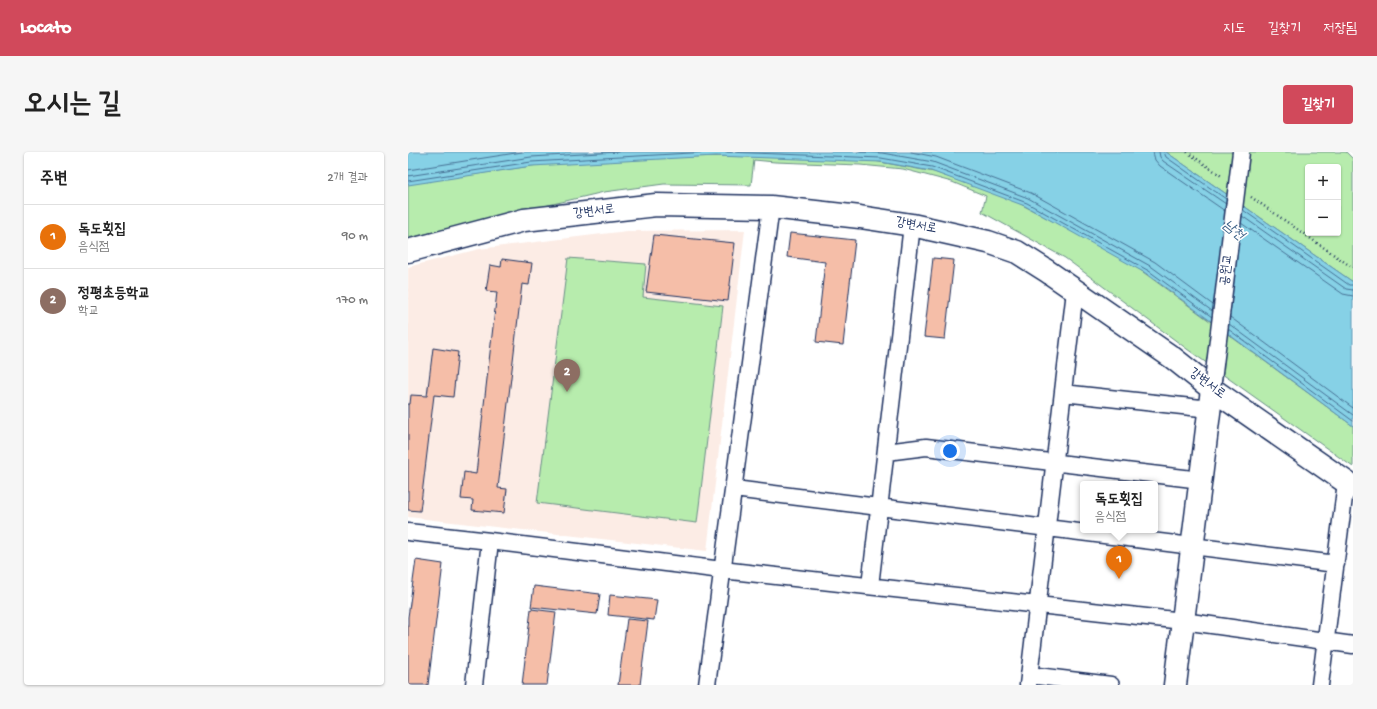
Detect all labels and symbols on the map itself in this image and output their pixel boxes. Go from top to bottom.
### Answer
street label: 강변서로 [572,202,616,222]
street label: 강변서로 [894,215,938,237]
water label: 남천 [1219,217,1248,246]
street label: 공원교 [1218,254,1236,286]
pin: 2 [554,359,580,392]
street label: 강변서로 [1186,365,1228,403]
your location [940,441,960,461]
pin: 1 [1106,546,1132,579]

